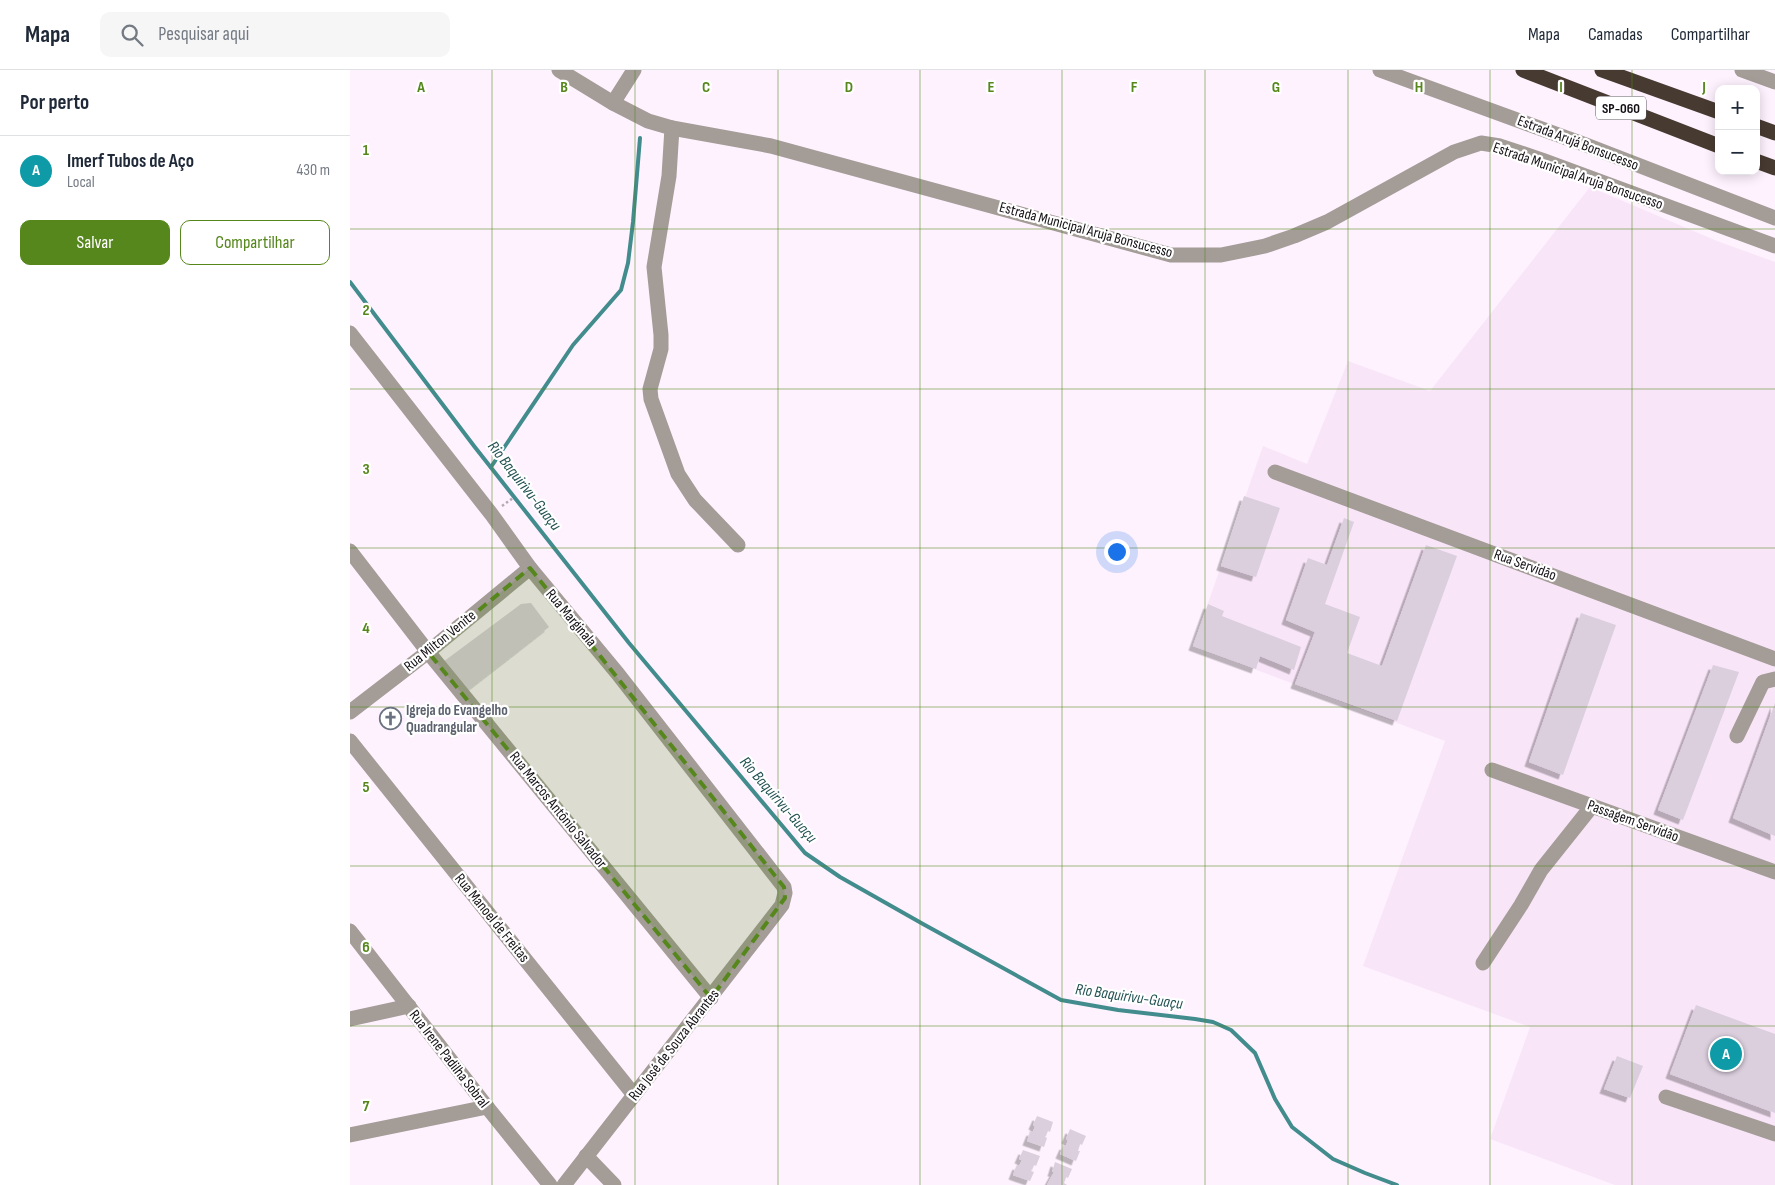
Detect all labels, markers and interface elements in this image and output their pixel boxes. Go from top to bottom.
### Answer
search box [100,12,450,57]
text: Mapa [25,20,70,49]
icon: search [118,21,146,49]
text: Pesquisar aqui [158,23,249,46]
text: Mapa [1528,24,1560,45]
text: Camadas [1588,24,1643,45]
text: Compartilhar [1671,24,1750,45]
text: A [416,78,425,97]
text: B [560,78,568,97]
text: C [702,78,710,97]
text: D [845,78,853,97]
text: E [988,78,995,97]
text: F [1131,78,1138,97]
text: G [1272,78,1280,97]
text: H [1415,78,1423,97]
text: I [1559,78,1563,97]
text: J [1701,78,1706,97]
map controls [1715,85,1760,175]
button: + [1715,85,1760,130]
text: Por perto [20,90,89,115]
road number: SP-060 [1596,96,1646,119]
street label: Estrada Arujá Bonsucesso [1515,111,1641,175]
button: − [1715,130,1760,175]
street label: Estrada Municipal Aruja Bonsucesso [1490,138,1666,214]
text: 1 [363,141,370,160]
text: Imerf Tubos de Aço [67,150,194,173]
text: A [32,161,40,180]
text: 430 m [297,161,330,180]
text: Local [67,173,95,192]
street label: Estrada Municipal Aruja Bonsucesso [997,198,1175,262]
button: Salvar [20,220,170,265]
button: Compartilhar [180,220,330,265]
text: 2 [362,301,370,320]
water label: Rio Baquirivu-Guaçu [483,438,565,535]
text: 3 [362,460,370,479]
your location [1104,539,1130,565]
street label: Rua Servidão [1491,545,1559,585]
street label: Rua Marginala [541,585,601,651]
street label: Rua Milton Venite [400,606,480,676]
text: 4 [362,619,370,638]
place label: Igreja do Evangelho Quadrangular [406,701,508,737]
church icon: Igreja do Evangelho Quadrangular [378,707,402,731]
street label: Rua Marcos Antônio Salvador [505,748,611,873]
water label: Rio Baquirivu-Guaçu [735,753,821,847]
text: 5 [362,778,370,797]
street label: Passagem Servidão [1585,796,1681,846]
street label: Rua Manoel de Freitas [450,870,534,966]
text: 6 [362,938,370,957]
water label: Rio Baquirivu-Guaçu [1074,980,1184,1014]
street label: Rua José de Souza Abrantes [624,985,724,1105]
street label: Rua Irene Padilha Sobral [405,1006,493,1112]
pin: A [1710,1035,1742,1073]
text: 7 [363,1097,370,1116]

